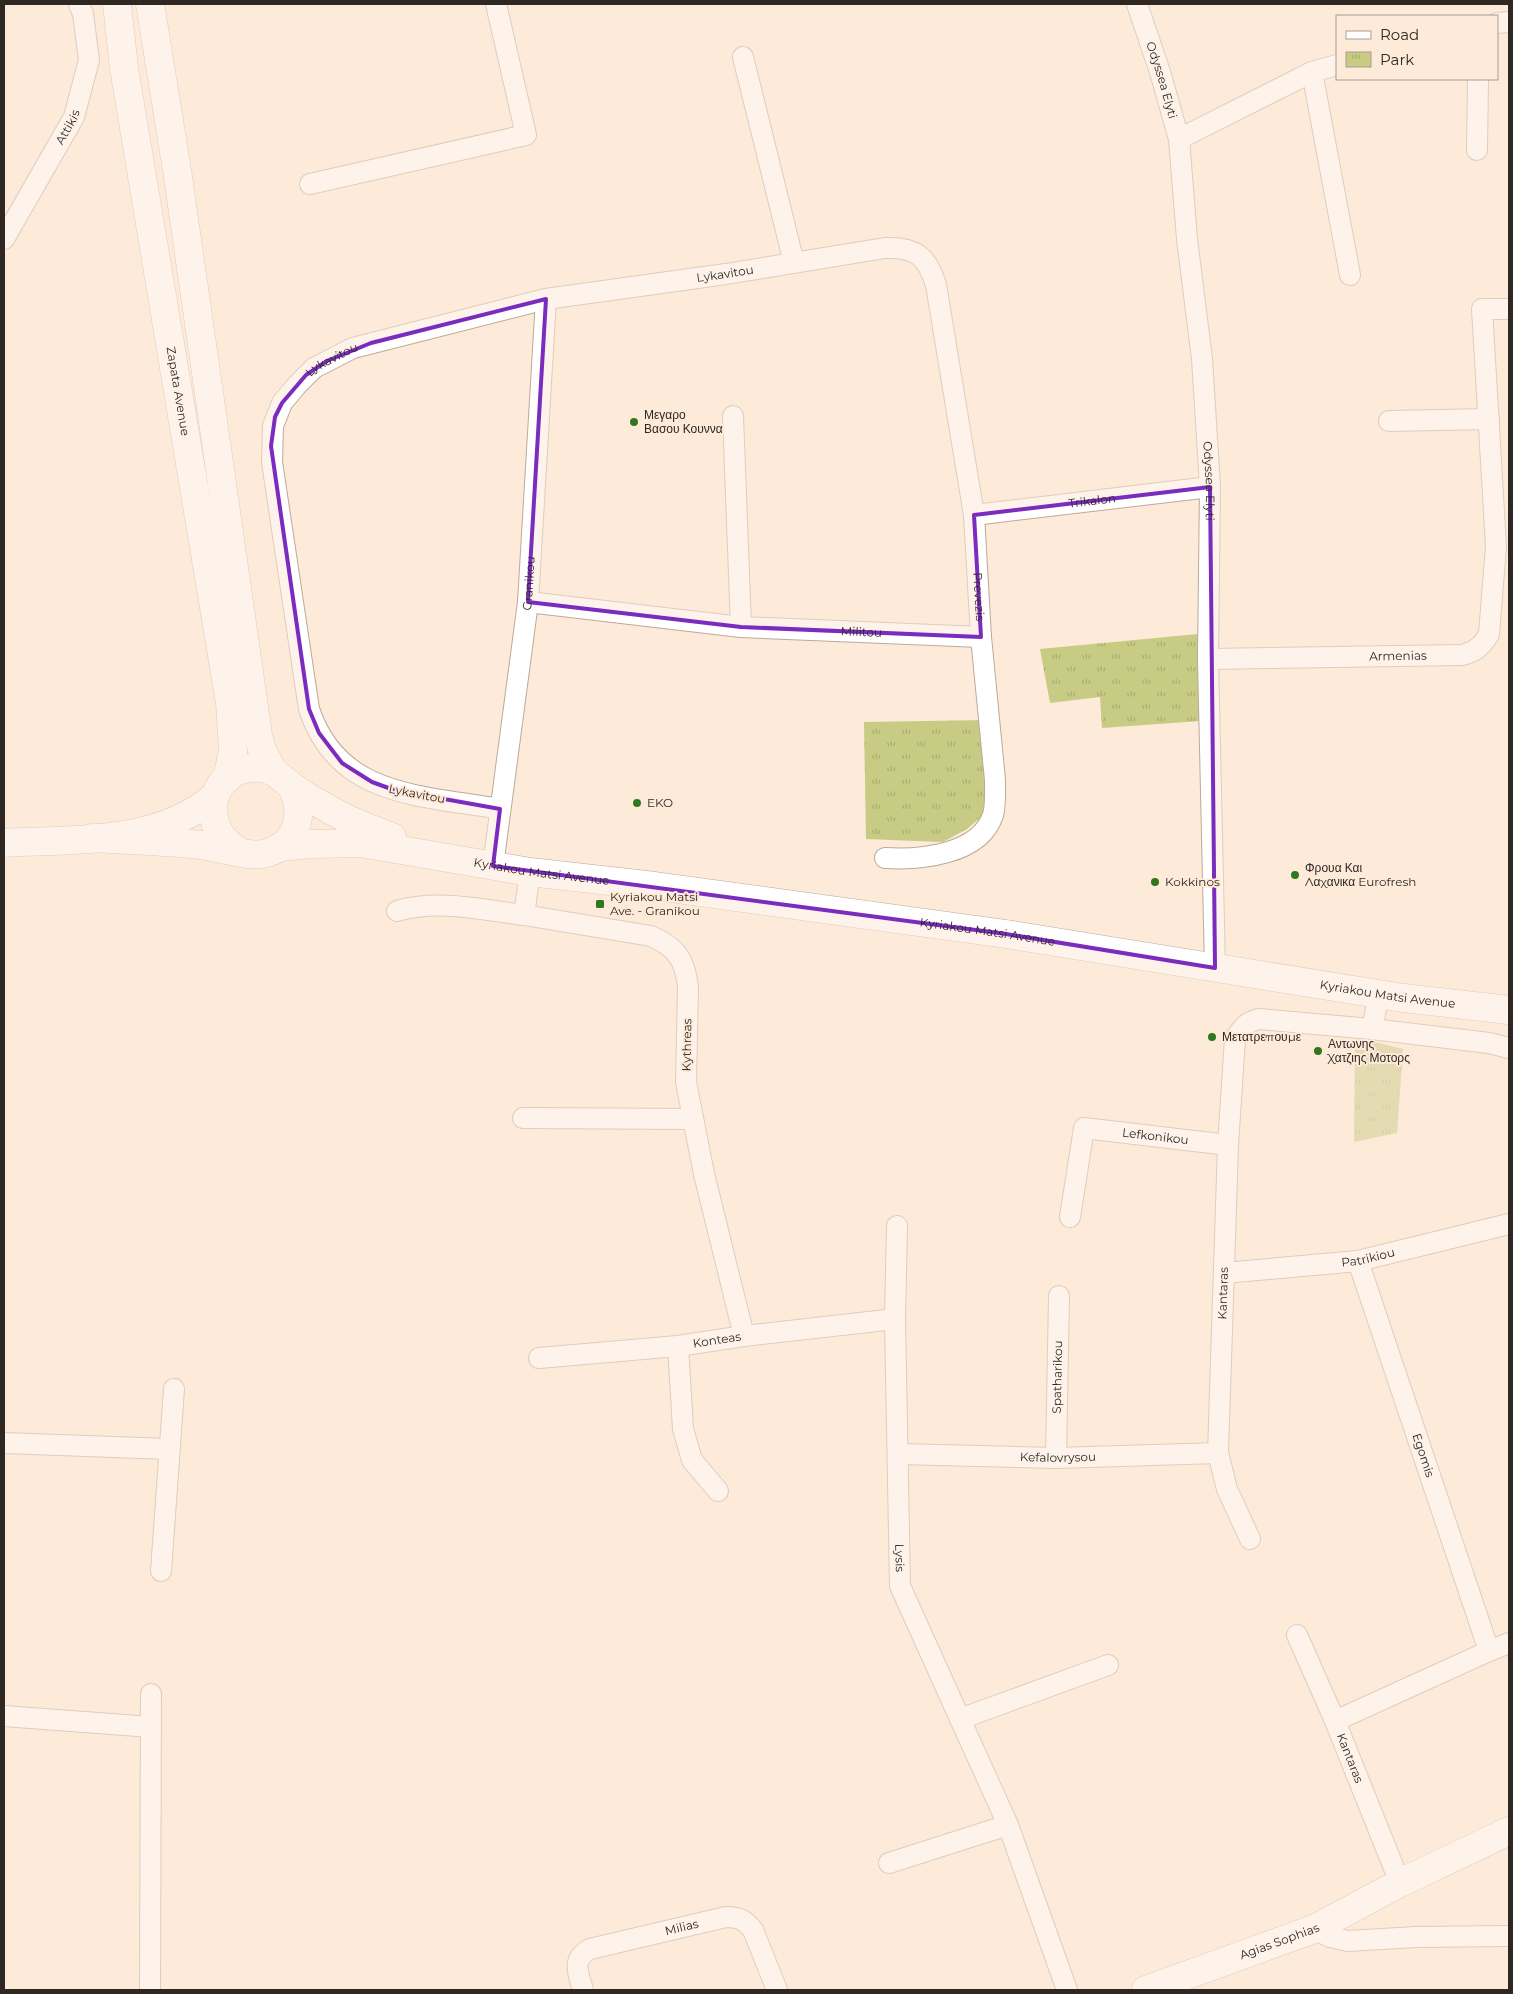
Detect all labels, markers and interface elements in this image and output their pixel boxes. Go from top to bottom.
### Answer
legend [1336,15,1498,80]
text: Road [1380,25,1419,44]
street label: Odyssea Elyti [1143,40,1181,120]
text: Park [1380,50,1414,69]
street label: Attikis [52,108,83,147]
street label: Lykavitou [695,262,755,285]
street label: Lykavitou [302,339,359,379]
street label: Zapata Avenue [164,345,193,437]
place label: Μεγαρο Βασου Κουννα [644,407,723,436]
marker: Μεγαρο Βασου Κουννα [628,416,640,428]
street label: Odyssea Elyti [1200,441,1218,521]
street label: Trikalon [1068,490,1117,511]
street label: Granikou [519,556,538,611]
street label: Prevezis [970,572,988,622]
street label: Militou [840,623,882,640]
street label: Armenias [1369,648,1427,663]
street label: Lykavitou [387,781,447,806]
place label: EKO [647,795,673,810]
marker: EKO [631,797,643,809]
street label: Kyriakou Matsi Avenue [473,855,610,888]
place label: Φρουα Και Λαχανικα Eurofresh [1305,860,1416,889]
marker: Φρουα Και Λαχανικα Eurofresh [1289,869,1301,881]
place label: Kokkinos [1165,874,1220,889]
marker: Kokkinos [1149,876,1161,888]
place label: Kyriakou Matsi Ave. - Granikou [610,889,700,918]
marker: Kyriakou Matsi Ave. - Granikou [594,898,606,910]
street label: Kyriakou Matsi Avenue [919,914,1056,949]
street label: Kyriakou Matsi Avenue [1319,977,1456,1011]
street label: Kythreas [679,1018,694,1072]
place label: Μετατρεπουμε [1222,1029,1302,1044]
marker: Μετατρεπουμε [1206,1031,1218,1043]
place label: Αντωνης Χατζιης Μοτορς [1326,1036,1410,1065]
marker: Αντωνης Χατζιης Μοτορς [1312,1045,1324,1057]
street label: Lefkonikou [1121,1125,1189,1147]
street label: Patrikiou [1341,1244,1396,1269]
street label: Kantaras [1214,1267,1231,1320]
street label: Konteas [692,1329,742,1351]
street label: Spatharikou [1049,1340,1065,1414]
street label: Egomis [1409,1431,1438,1479]
street label: Kefalovrysou [1020,1449,1096,1465]
street label: Lysis [892,1544,908,1572]
street label: Kantaras [1334,1731,1367,1785]
street label: Milias [663,1916,700,1938]
street label: Agias Sophias [1238,1920,1322,1962]

